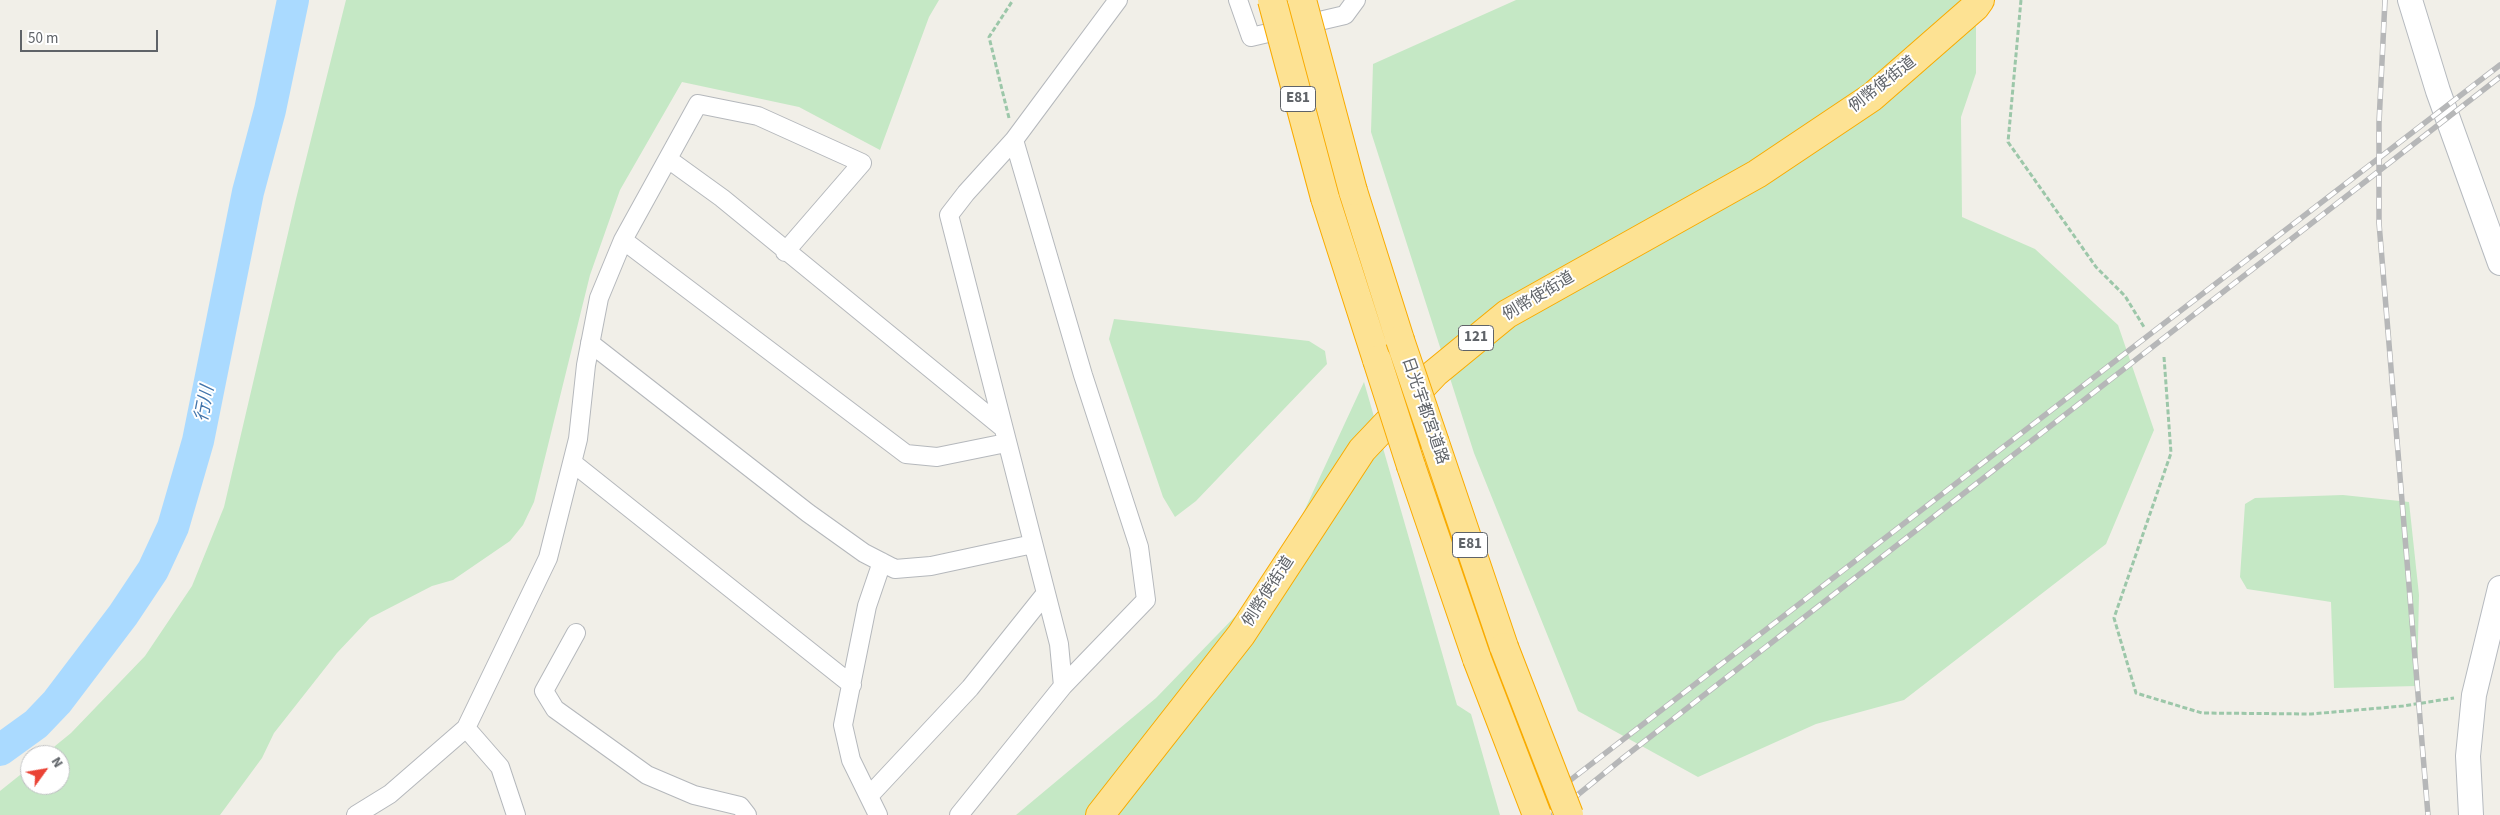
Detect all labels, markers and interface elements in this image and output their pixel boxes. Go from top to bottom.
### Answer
scale bar [22,20,160,52]
text: 50 m [28,28,58,49]
street label: 例幣使街道 [1846,53,1920,117]
road number: E81 [1280,86,1316,112]
street label: 例幣使街道 [1500,268,1578,326]
road number: 121 [1458,326,1494,350]
street label: 日光宇都宮道路 [1397,355,1451,467]
water label: 行川 [192,384,220,424]
road number: E81 [1452,532,1488,558]
street label: 例幣使街道 [1239,553,1299,631]
north arrow [20,745,70,795]
text: N [46,753,68,772]

